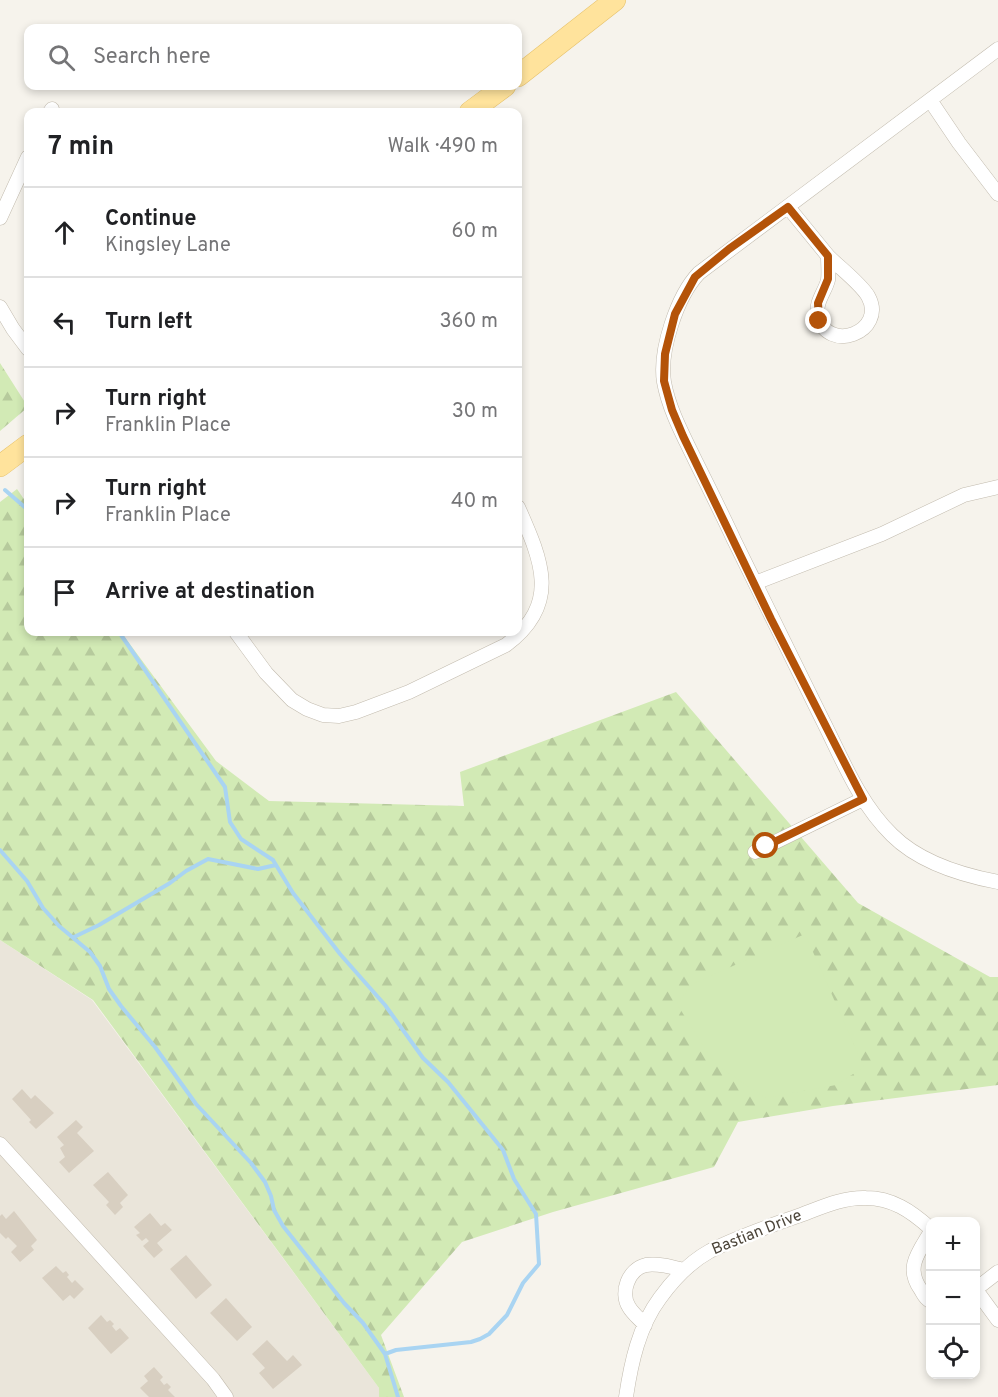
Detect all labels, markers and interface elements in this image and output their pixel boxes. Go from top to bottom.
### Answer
search box [24,24,522,90]
icon: search [45,41,78,74]
text: Search here [93,44,211,71]
text: 7 min [48,131,114,164]
text: Walk · 490 m [388,134,498,160]
text: Continue [105,206,196,233]
icon: ahead [48,216,81,249]
text: 60 m [452,219,498,245]
text: Kingsley Lane [105,233,231,259]
icon: left [48,306,81,339]
route end [805,307,831,333]
text: Turn left [105,309,193,336]
text: 360 m [440,309,498,335]
text: Turn right [105,386,207,413]
icon: right [48,396,81,429]
text: 30 m [452,399,498,425]
text: Franklin Place [105,413,231,439]
text: Turn right [105,476,207,503]
icon: right [48,486,81,519]
text: 40 m [451,489,498,515]
text: Franklin Place [105,503,231,529]
icon: arrive [48,576,81,609]
text: Arrive at destination [105,579,315,606]
route start [752,832,778,858]
street label: Bastian Drive [709,1206,805,1260]
map controls [926,1217,980,1379]
button: + [926,1217,980,1271]
button: − [926,1271,980,1325]
button: locate [926,1325,980,1379]

